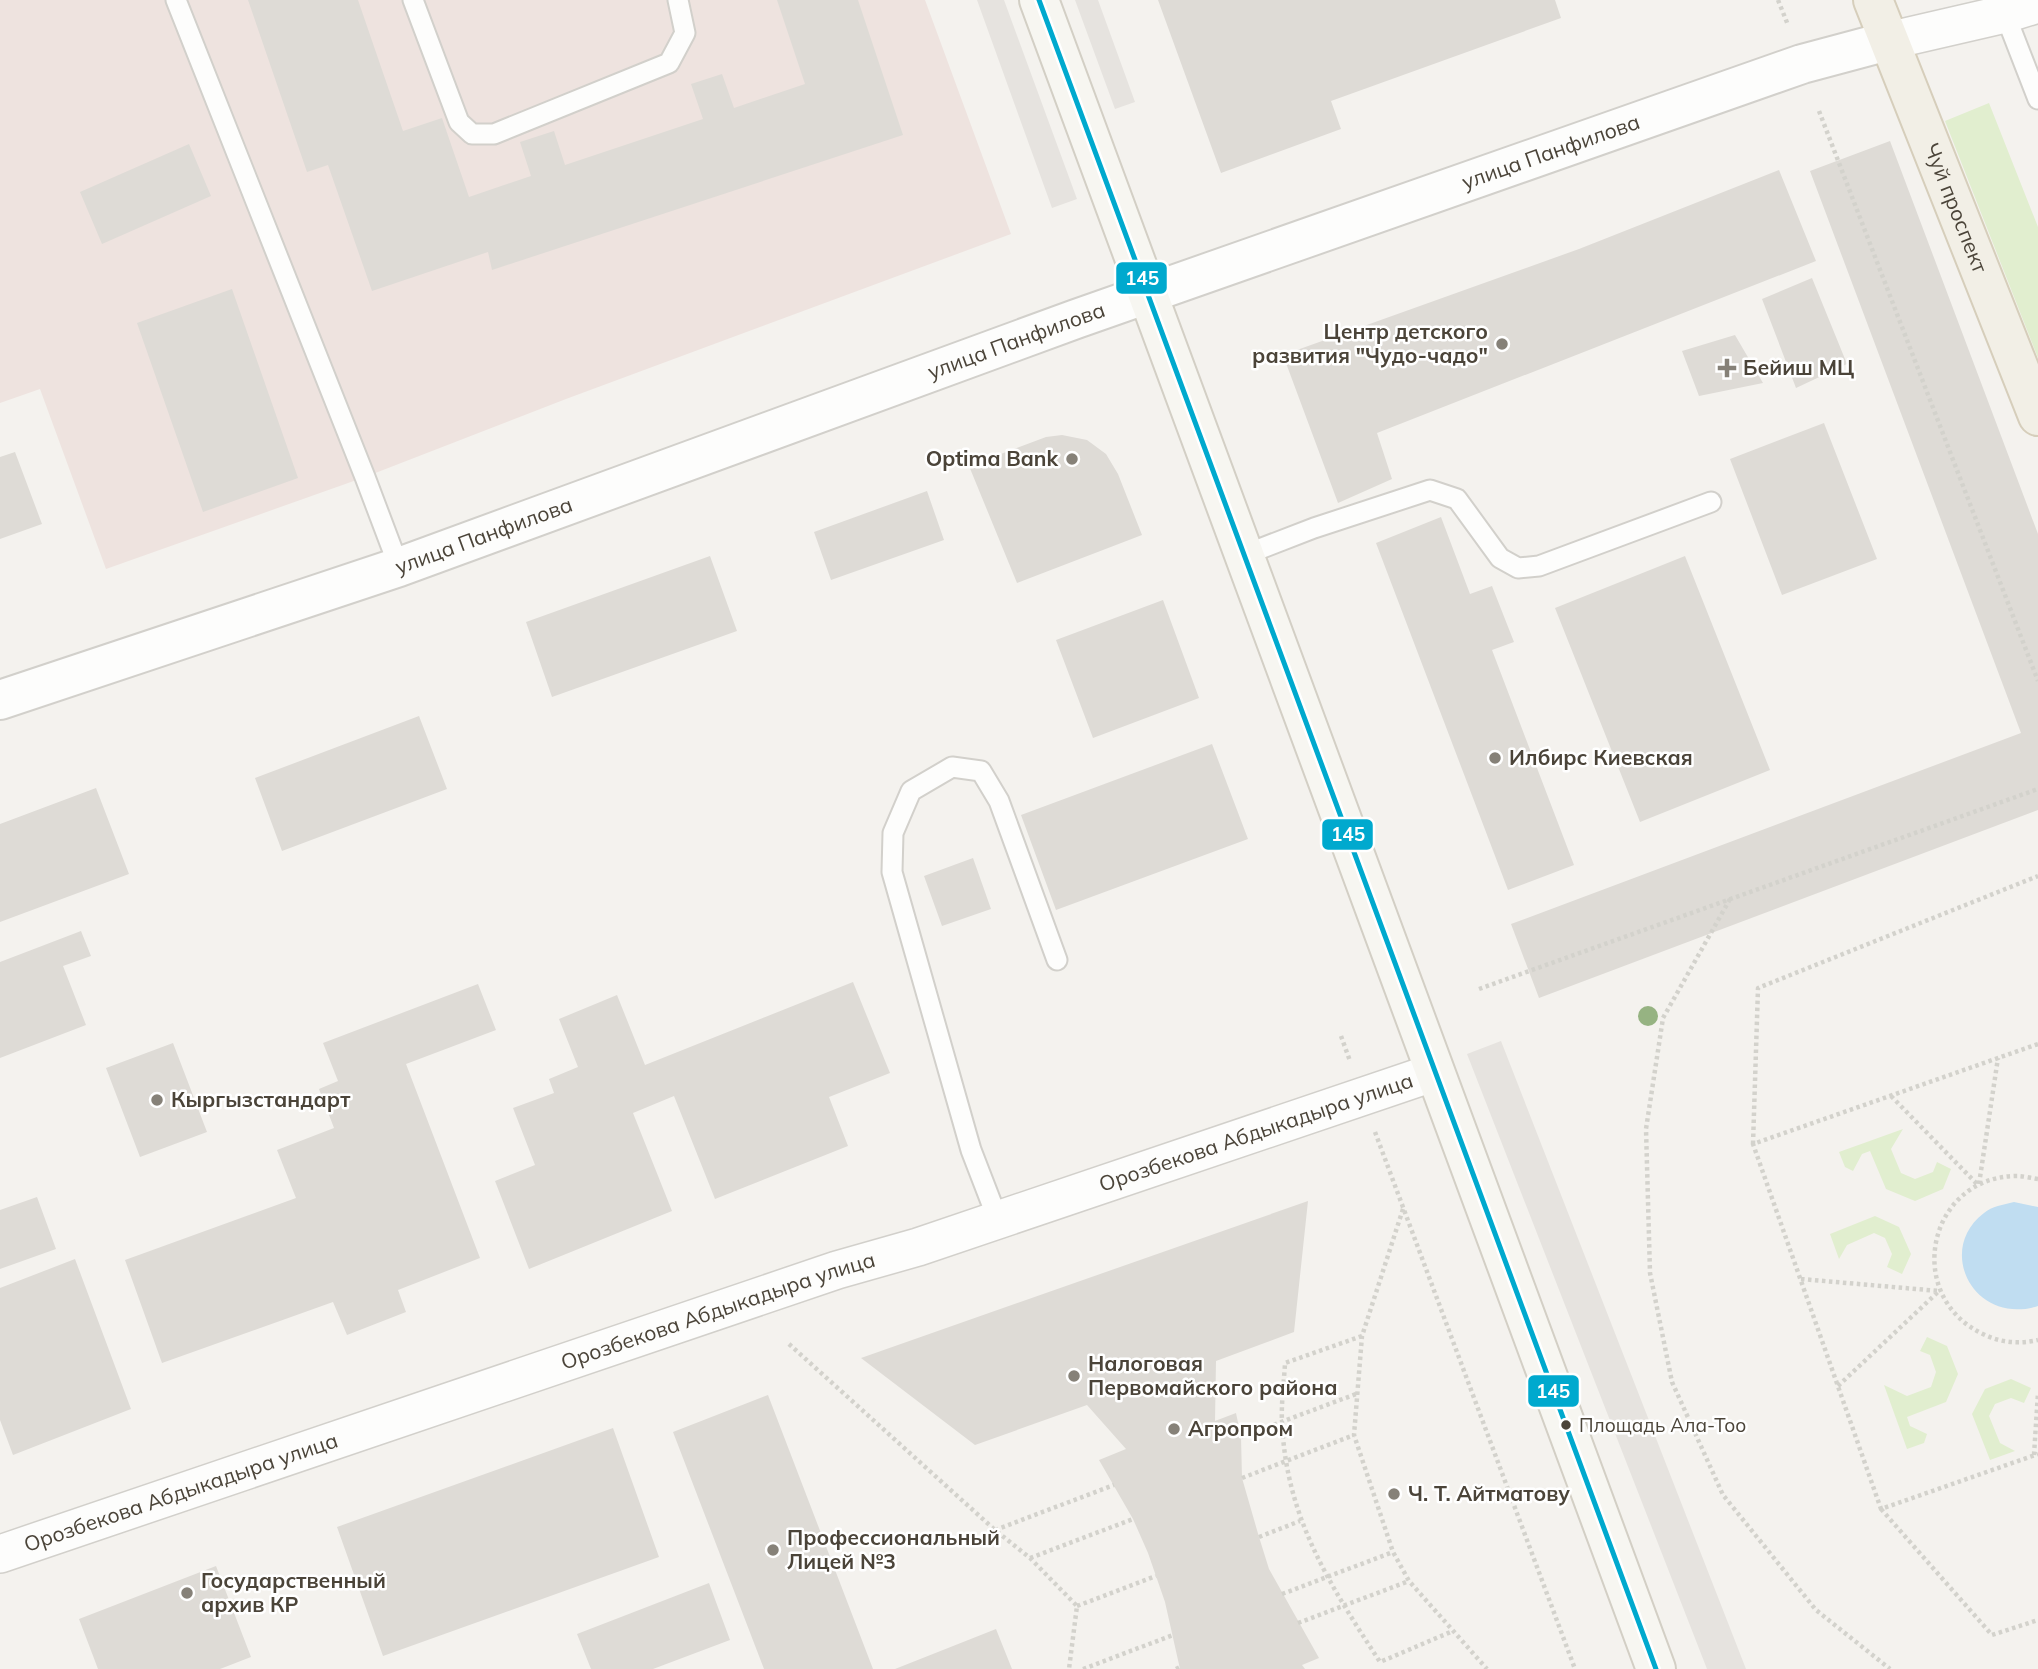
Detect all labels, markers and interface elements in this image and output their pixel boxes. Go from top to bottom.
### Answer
street label: улица Панфилова [1458,108,1643,194]
street label: Чуй проспект [1919,139,1994,277]
line badge: 145 [1115,261,1168,295]
text: 145 [1125,266,1159,290]
street label: улица Панфилова [924,296,1108,384]
place label: Центр детского развития "Чудо-чадо" [1252,318,1488,368]
marker: Центр детского развития "Чудо-чадо" [1494,336,1510,352]
place label: Бейиш МЦ [1743,354,1854,380]
marker: Бейиш МЦ [1717,358,1737,378]
place label: Optima Bank [926,445,1058,471]
marker: Optima Bank [1064,451,1080,467]
street label: улица Панфилова [391,491,576,579]
place label: Илбирс Киевская [1509,744,1693,770]
marker: Илбирс Киевская [1487,750,1503,766]
line badge: 145 [1321,818,1374,851]
text: 145 [1331,822,1365,846]
street label: Орозбекова Абдыкадыра улица [1095,1066,1416,1197]
place label: Кыргызстандарт [171,1086,351,1112]
marker: Кыргызстандарт [149,1092,165,1108]
street label: Орозбекова Абдыкадыра улица [557,1246,878,1375]
place label: Налоговая Первомайского района [1088,1350,1338,1400]
marker: Налоговая Первомайского района [1066,1368,1082,1384]
line badge: 145 [1527,1374,1580,1408]
text: 145 [1536,1379,1570,1403]
place label: Площадь Ала-Тоо [1579,1413,1746,1437]
place label: Агропром [1188,1415,1293,1441]
marker: Площадь Ала-Тоо [1559,1418,1573,1432]
marker: Агропром [1166,1421,1182,1437]
street label: Орозбекова Абдыкадыра улица [20,1426,341,1557]
place label: Ч. Т. Айтматову [1408,1480,1570,1506]
marker: Ч. Т. Айтматову [1386,1486,1402,1502]
place label: Профессиональный Лицей №3 [787,1524,1000,1574]
marker: Профессиональный Лицей №3 [765,1542,781,1558]
place label: Государственный архив КР [201,1567,386,1617]
marker: Государственный архив КР [179,1585,195,1601]

